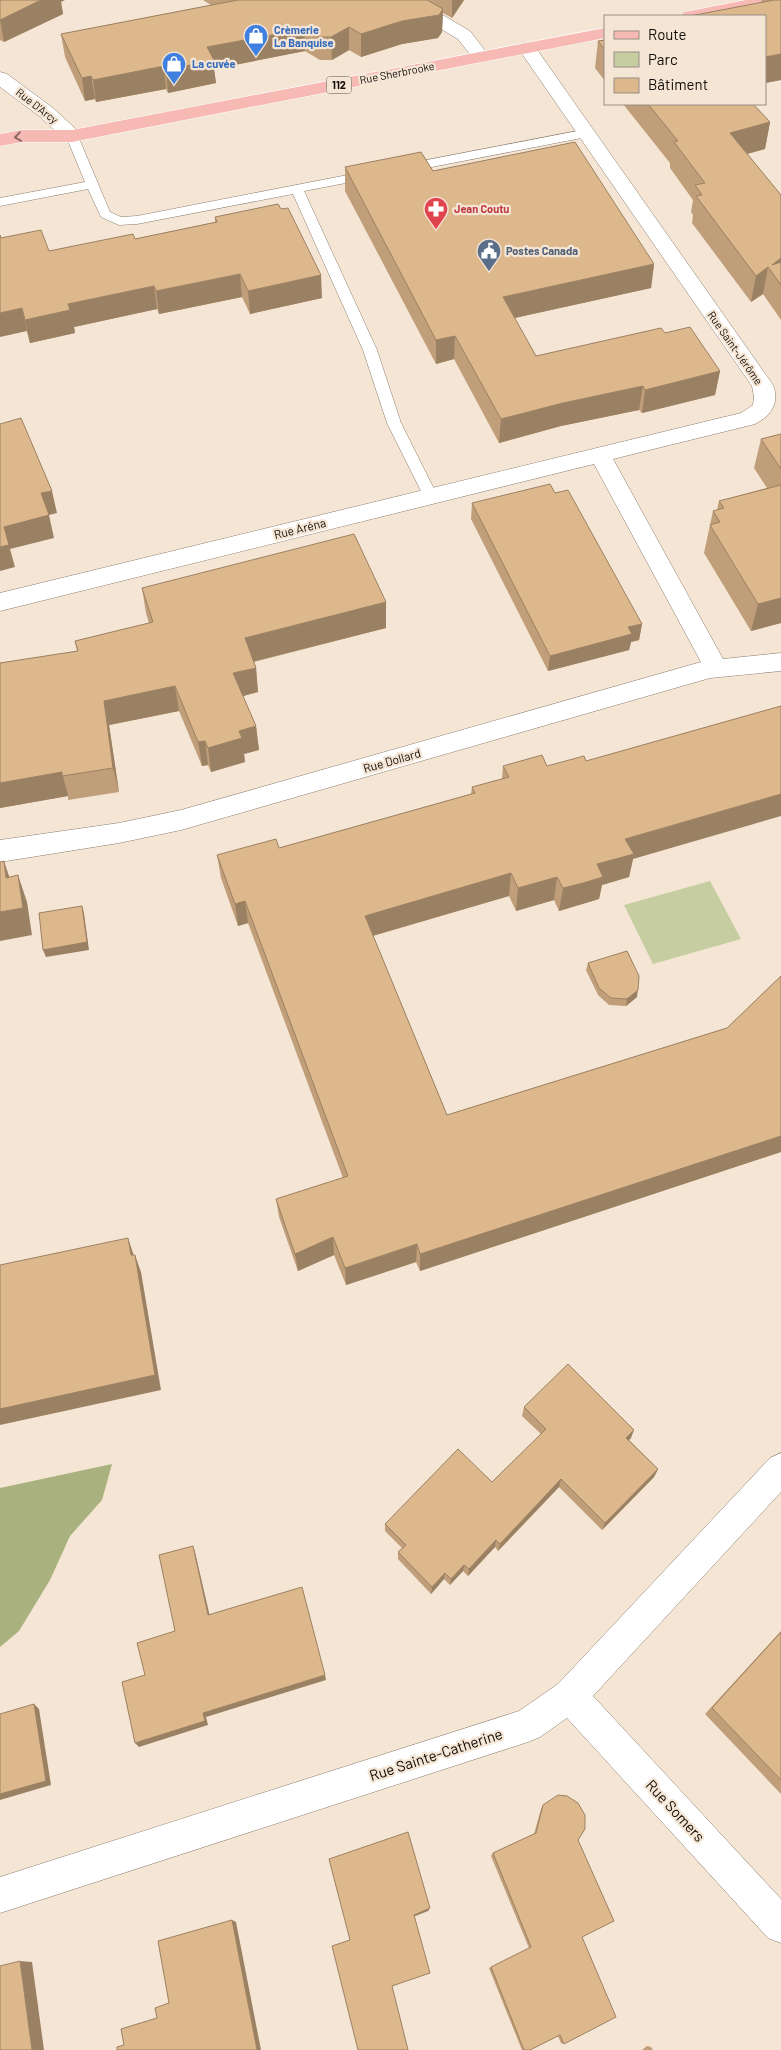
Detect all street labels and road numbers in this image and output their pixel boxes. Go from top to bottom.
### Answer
street label: Rue Sherbrooke [358,59,436,86]
road number: 112 [326,76,352,94]
street label: Rue D'Arcy [14,85,61,126]
street label: Rue Saint-Jérôme [705,309,766,387]
street label: Rue Aréna [272,515,327,541]
street label: Rue Dollard [361,745,422,775]
street label: Rue Sainte-Catherine [367,1724,505,1784]
street label: Rue Somers [643,1776,709,1845]

